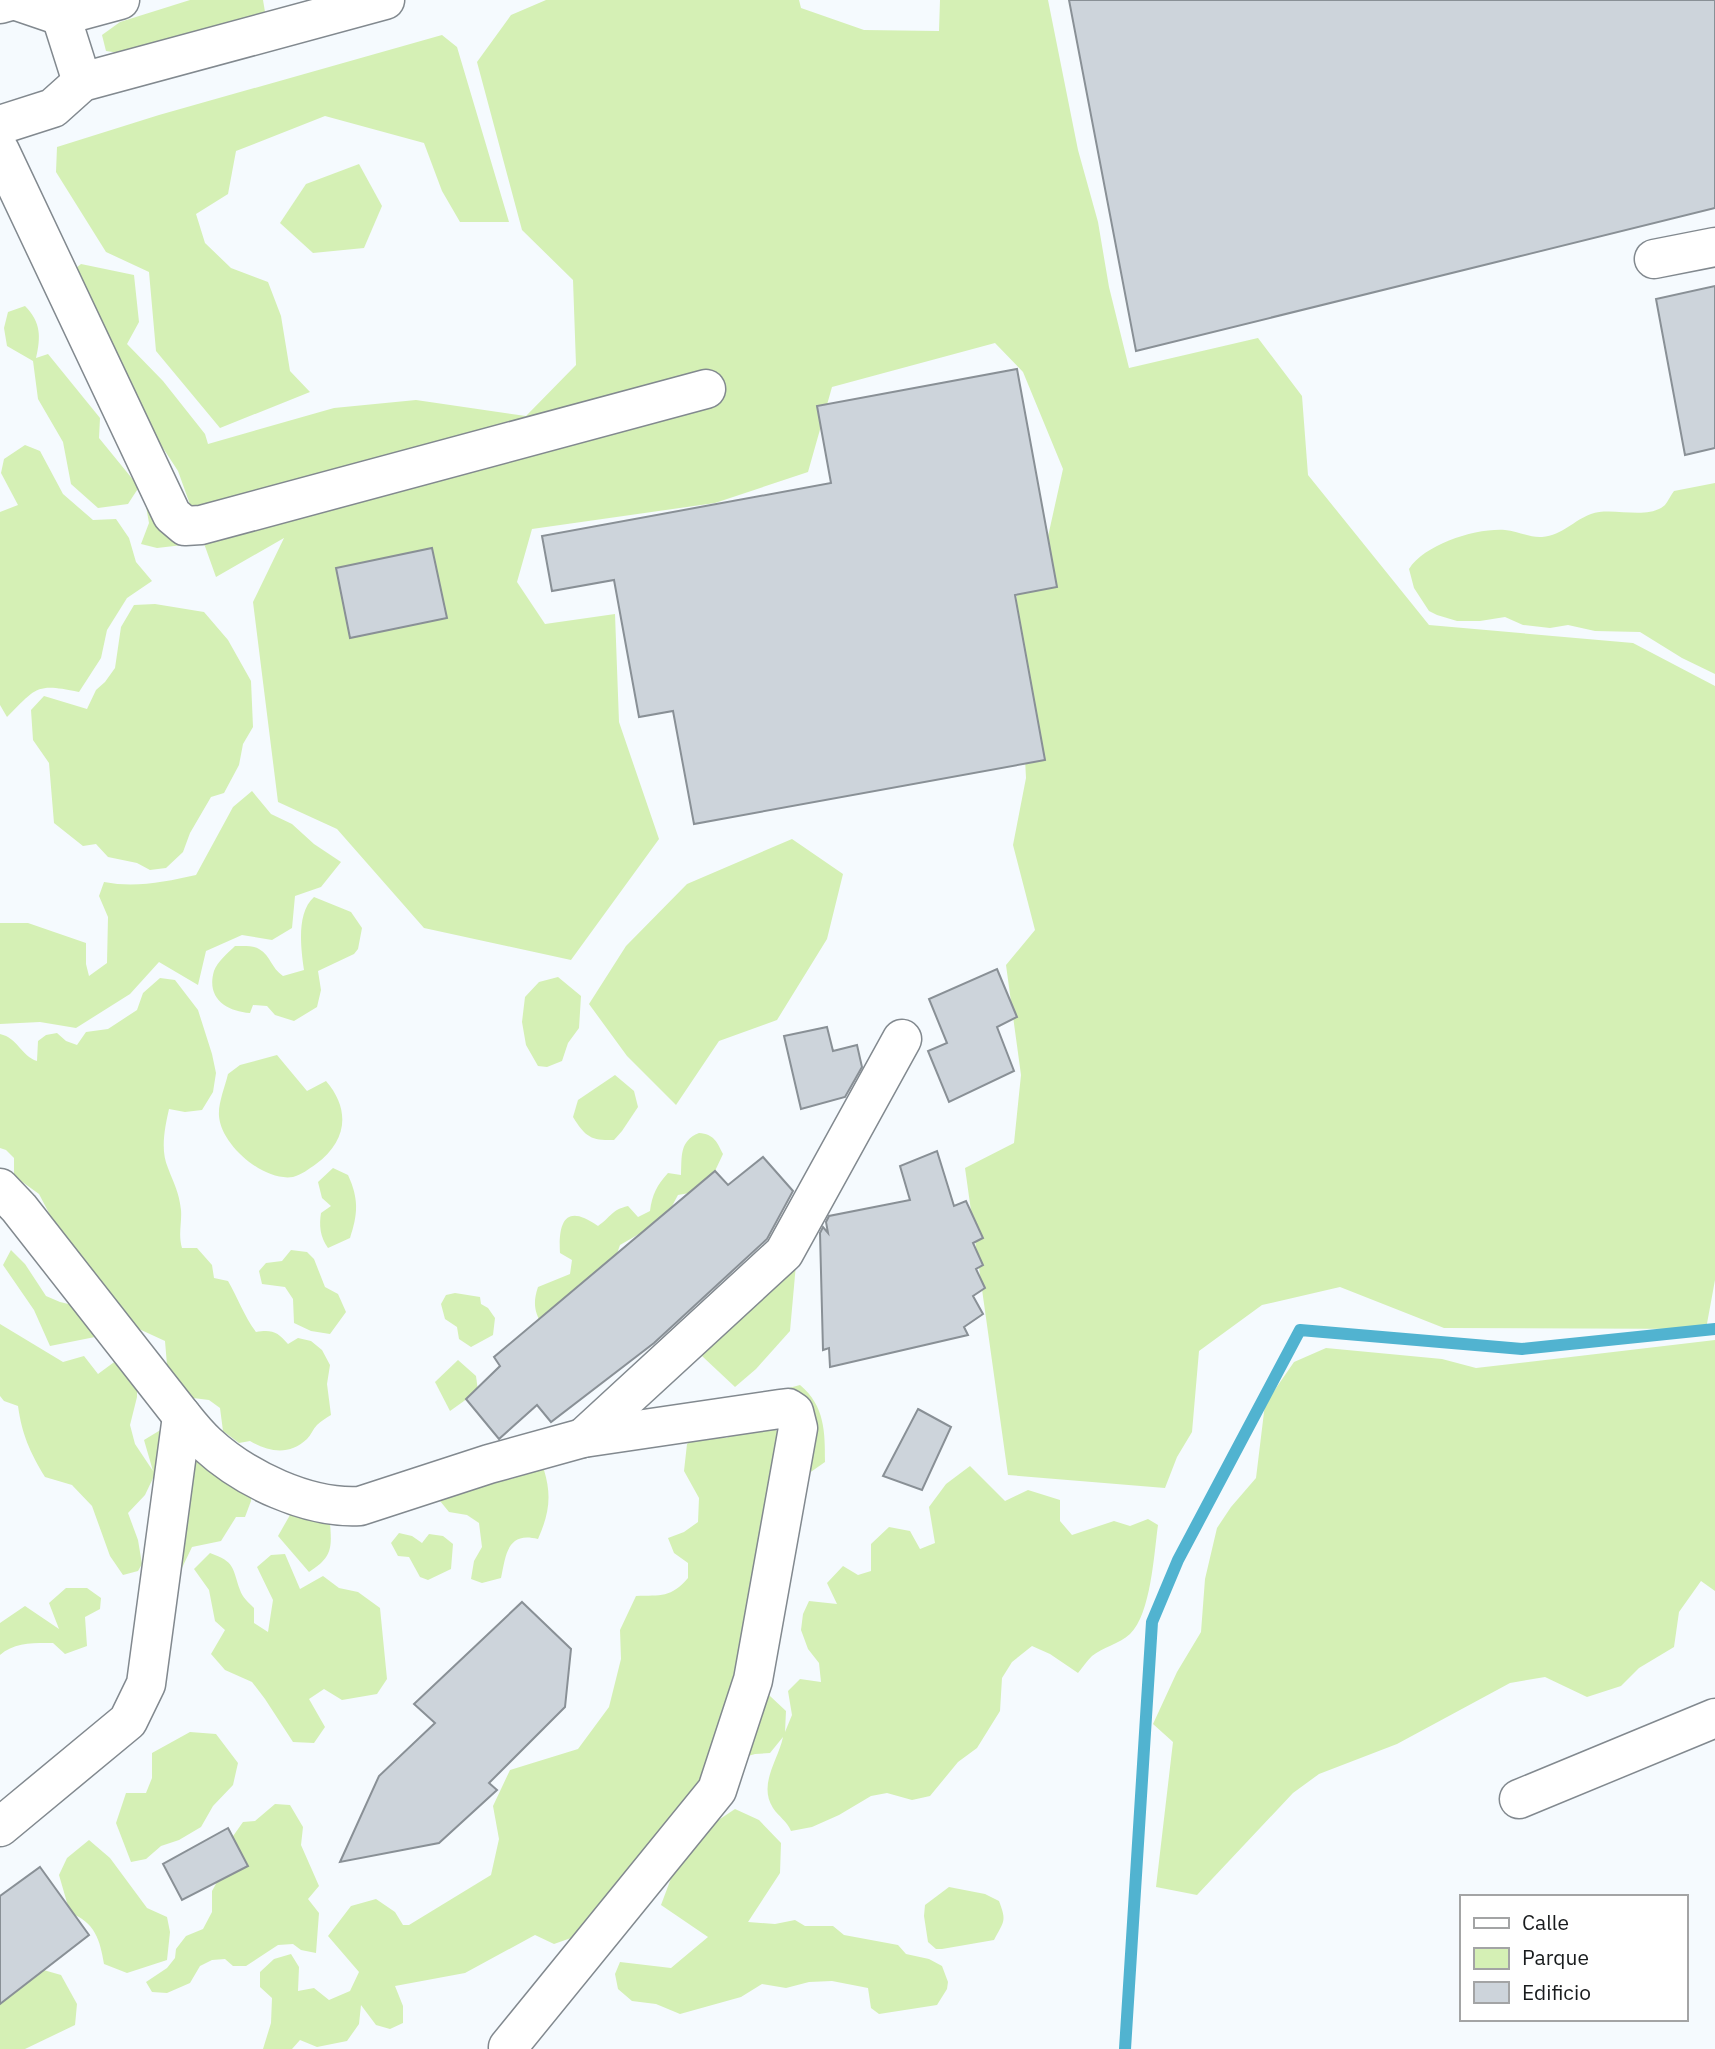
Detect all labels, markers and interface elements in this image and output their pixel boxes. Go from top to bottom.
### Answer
legend [1460,1895,1687,2021]
text: Calle [1522,1908,1569,1936]
text: Parque [1522,1943,1589,1971]
text: Edificio [1522,1978,1591,2006]

